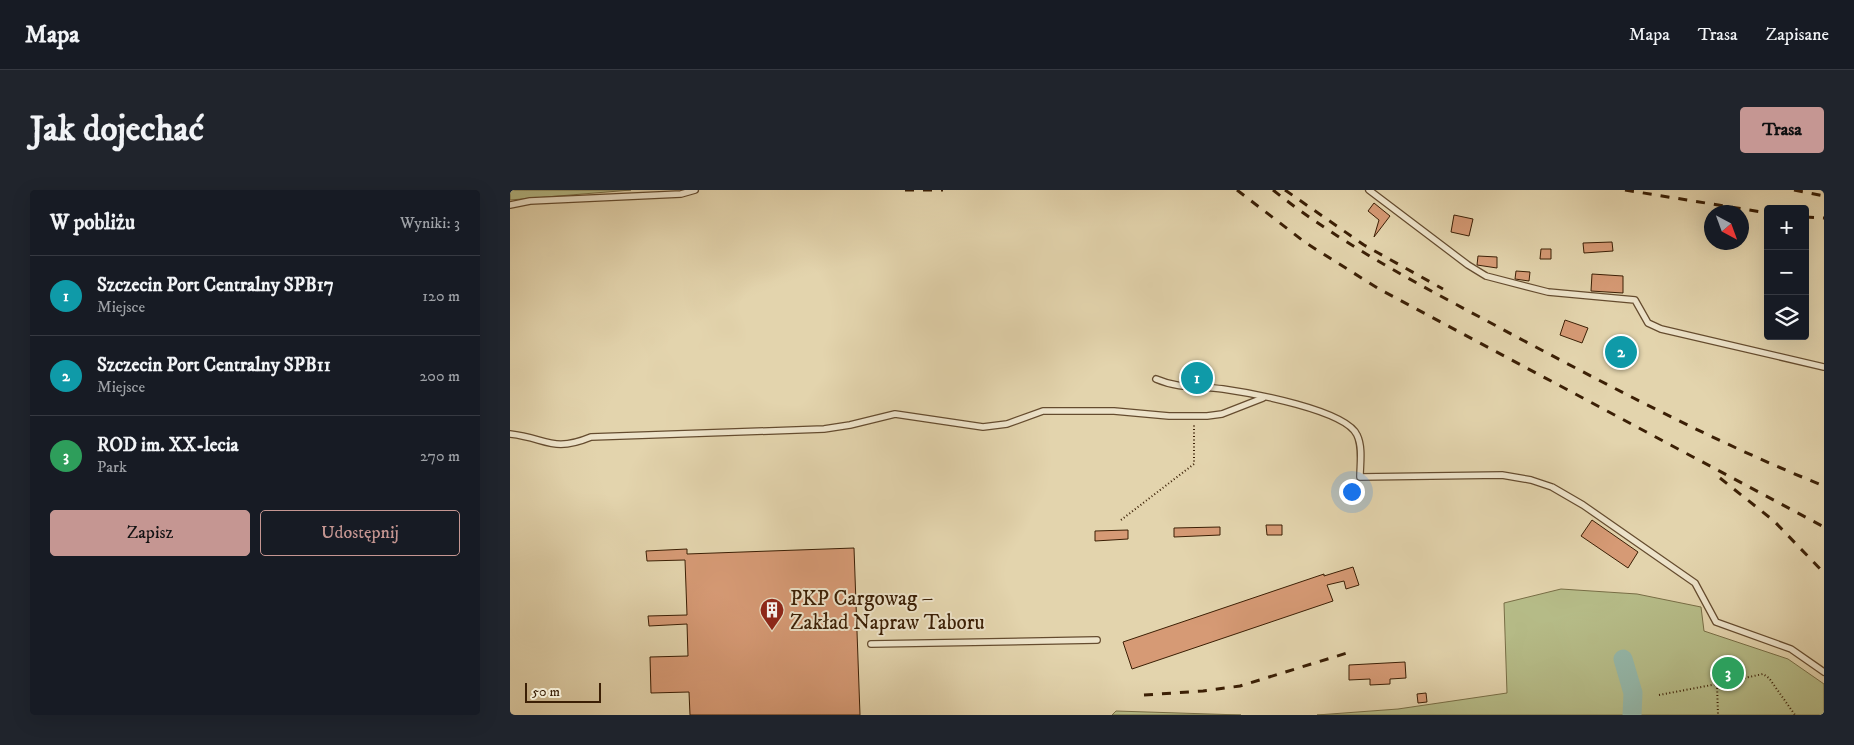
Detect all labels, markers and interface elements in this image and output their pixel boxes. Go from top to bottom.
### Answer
text: Mapa [25,20,79,50]
text: Mapa [1629,24,1670,46]
text: Trasa [1698,24,1738,46]
text: Zapisane [1766,24,1829,46]
button: Trasa [1740,107,1824,153]
text: Jak dojechać [30,108,204,152]
north arrow [1704,205,1749,250]
map controls [1764,205,1809,340]
button: + [1764,205,1809,250]
text: W pobliżu [50,210,135,236]
text: Wyniki: 3 [400,213,460,233]
button: − [1764,250,1809,295]
text: Szczecin Port Centralny SPB17 [97,274,334,297]
text: 1 [63,286,69,306]
text: 120 m [422,286,460,306]
button: layers [1764,295,1809,340]
text: Miejsce [97,297,145,317]
pin: 2 [1605,333,1637,371]
text: Szczecin Port Centralny SPB11 [97,354,331,377]
pin: 1 [1181,359,1213,397]
text: 2 [62,366,70,386]
text: 200 m [419,366,460,386]
text: Miejsce [97,377,145,397]
text: ROD im. XX-lecia [97,434,239,457]
text: 3 [63,446,69,466]
text: 270 m [420,446,460,466]
text: Park [97,457,127,477]
your location [1339,479,1365,505]
button: Zapisz [50,510,250,556]
button: Udostępnij [260,510,460,556]
place label: PKP Cargowag – Zakład Napraw Taboru [790,586,985,636]
building icon: PKP Cargowag – Zakład Napraw Taboru [759,597,785,631]
pin: 3 [1712,654,1744,692]
scale bar [525,680,601,703]
text: 50 m [532,683,560,701]

